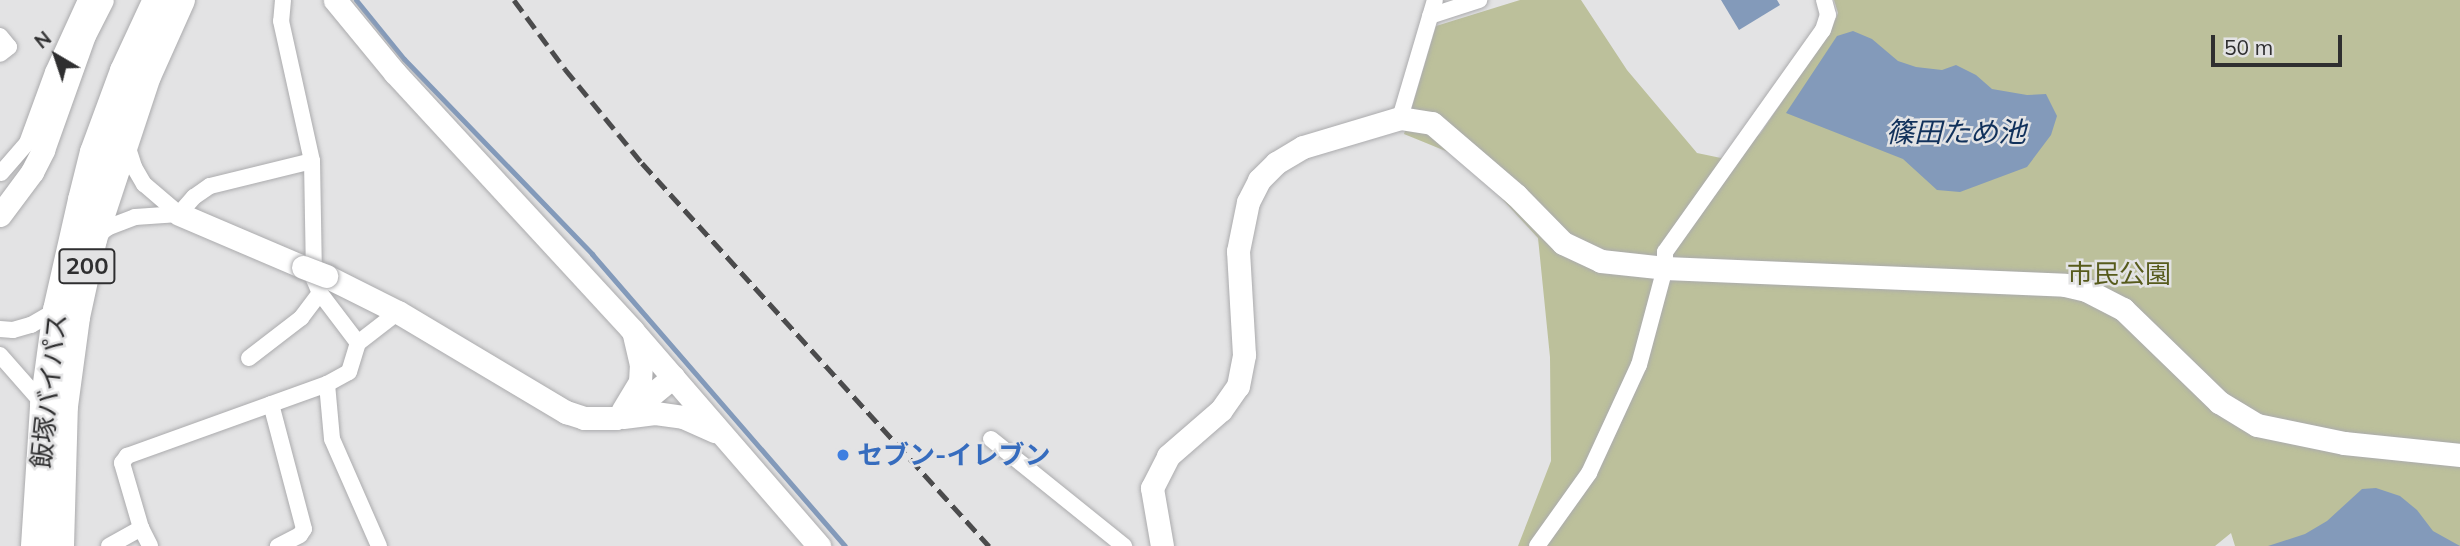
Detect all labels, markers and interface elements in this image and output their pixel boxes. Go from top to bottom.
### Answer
north arrow [21,21,91,91]
scale bar [2215,21,2346,65]
text: N [30,26,56,54]
text: 50 m [2224,34,2273,60]
water label: 篠田ため池 [1886,115,2026,149]
road number: 200 [57,246,117,286]
park label: 市民公園 [2067,258,2171,290]
street label: 飯塚バイパス [25,312,73,470]
place label: セブン-イレブン [857,439,1050,471]
marker: セブン-イレブン [835,447,851,463]

